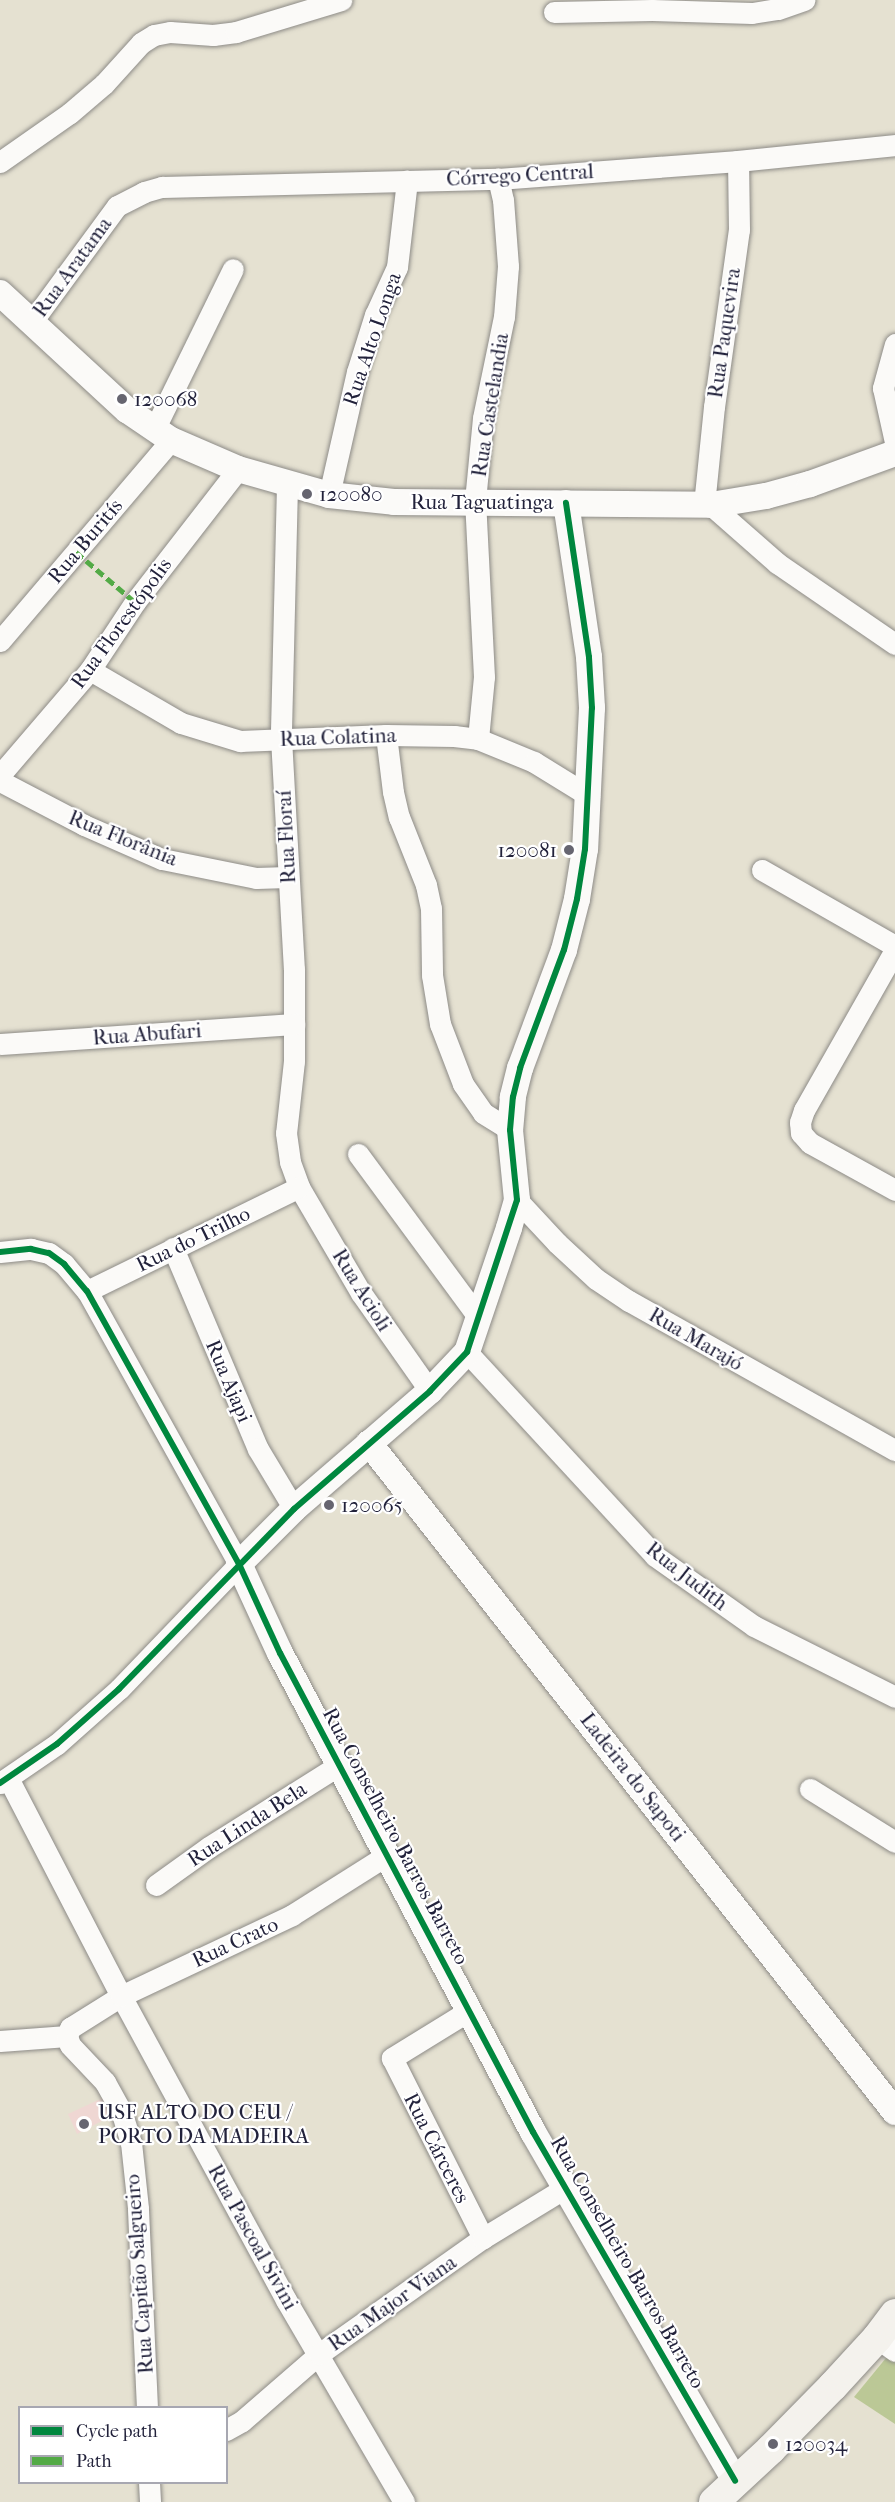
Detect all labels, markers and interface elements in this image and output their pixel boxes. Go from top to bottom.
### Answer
street label: Córrego Central [446,159,594,191]
street label: Rua Aratama [27,212,117,322]
street label: Rua Paquevira [702,266,746,400]
street label: Rua Alto Longa [337,269,407,409]
street label: Rua Castelandia [466,331,514,479]
place label: 120068 [134,386,197,412]
marker: 120068 [115,392,129,406]
place label: 120080 [319,481,383,507]
marker: 120080 [300,487,314,501]
street label: Rua Taguatinga [410,489,554,515]
street label: Rua Buritís [42,493,128,589]
street label: Rua Florestópolis [65,553,177,693]
street label: Rua Colatina [279,722,397,752]
street label: Rua Floraí [271,790,301,884]
street label: Rua Florânia [65,805,181,871]
place label: 120081 [497,837,557,863]
marker: 120081 [562,843,576,857]
street label: Rua Abufari [92,1018,202,1050]
street label: Rua do Trilho [132,1201,254,1277]
street label: Rua Acioli [327,1244,397,1336]
street label: Rua Marajó [644,1302,748,1376]
street label: Rua Ajapi [200,1336,258,1426]
place label: 120065 [341,1492,403,1518]
marker: 120065 [322,1498,336,1512]
street label: Rua Judith [641,1536,733,1616]
street label: Rua Conselheiro Barros Barreto [317,1703,475,1969]
street label: Ladeira do Sapoti [575,1708,691,1846]
street label: Rua Linda Bela [183,1776,311,1872]
street label: Rua Crato [188,1911,282,1973]
street label: Rua Cárceres [398,2089,476,2207]
place label: USF ALTO DO CEU / PORTO DA MADEIRA [98,2099,309,2149]
marker: USF ALTO DO CEU / PORTO DA MADEIRA [75,2115,93,2133]
street label: Rua Conselheiro Barros Barreto [545,2131,711,2393]
street label: Rua Pascoal Sivini [203,2160,303,2314]
street label: Rua Capitão Salgueiro [119,2173,159,2375]
street label: Rua Major Viana [323,2249,461,2357]
legend [18,2406,228,2484]
text: Cycle path [76,2421,157,2442]
place label: 120034 [785,2431,847,2457]
marker: 120034 [766,2437,780,2451]
text: Path [76,2451,112,2472]

